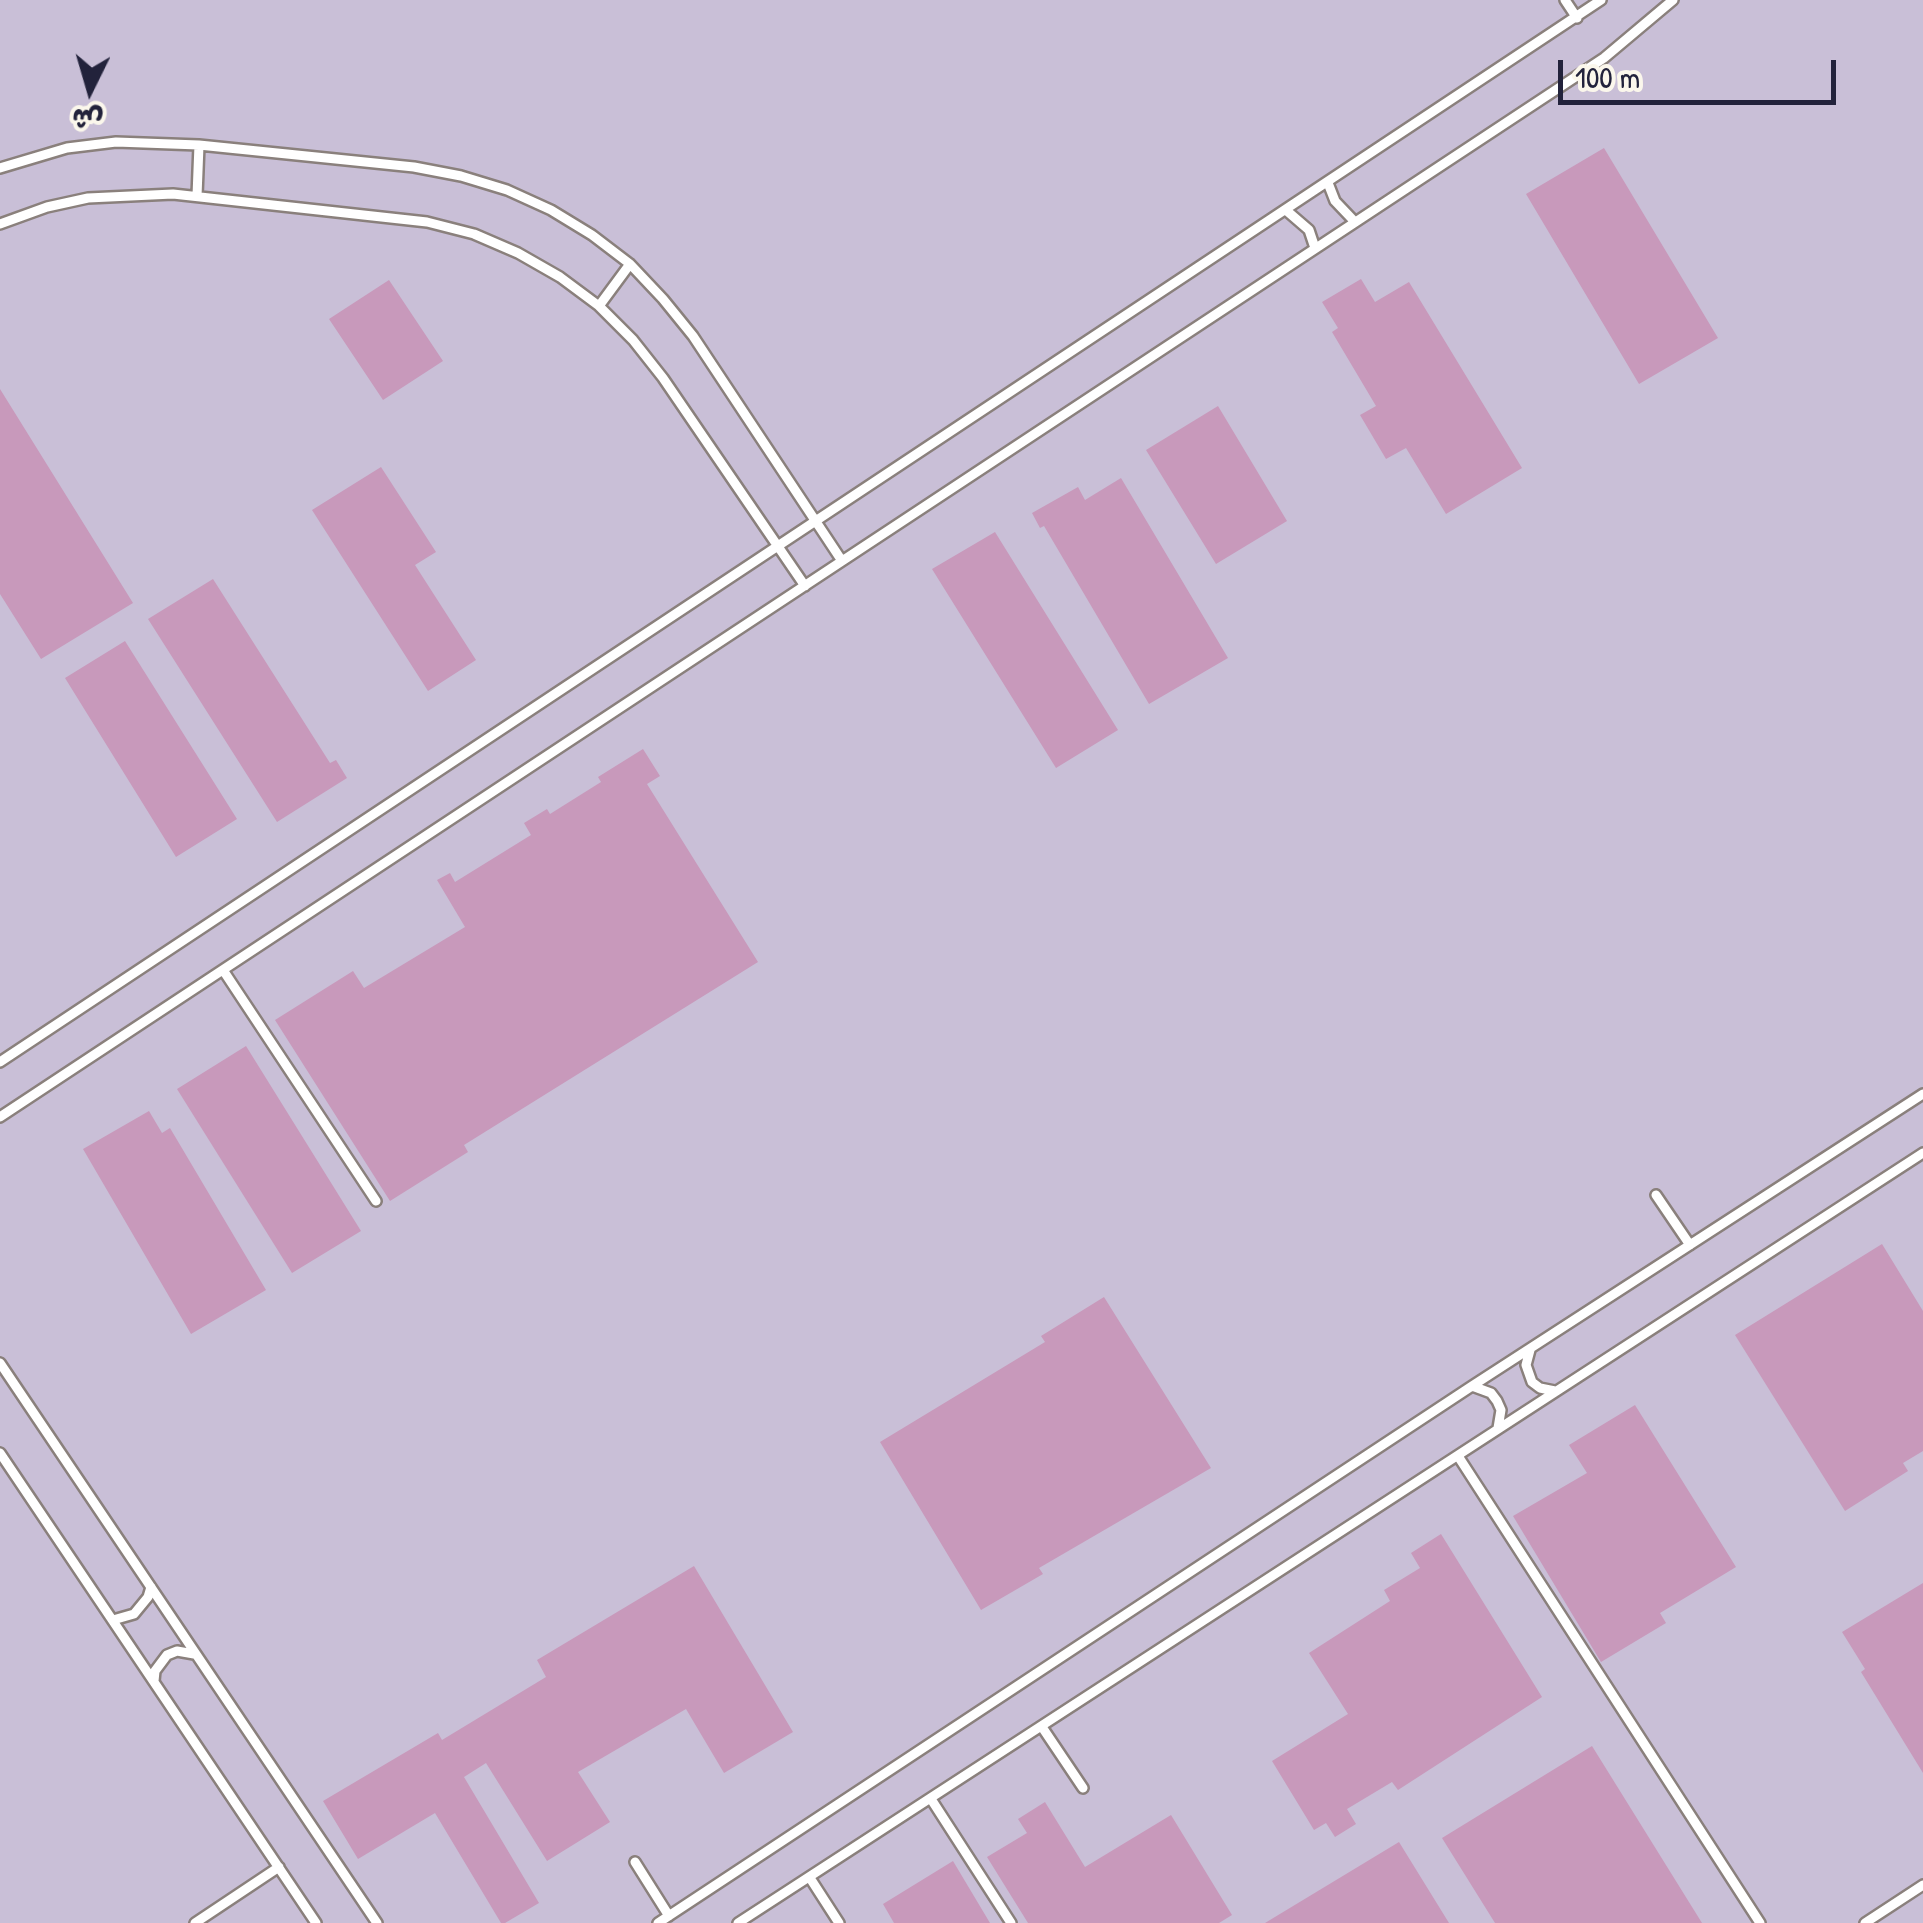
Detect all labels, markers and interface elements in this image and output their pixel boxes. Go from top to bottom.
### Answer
north arrow [40,40,140,140]
scale bar [1563,40,1840,102]
text: 100 m [1575,57,1640,97]
text: ش [70,100,104,140]

